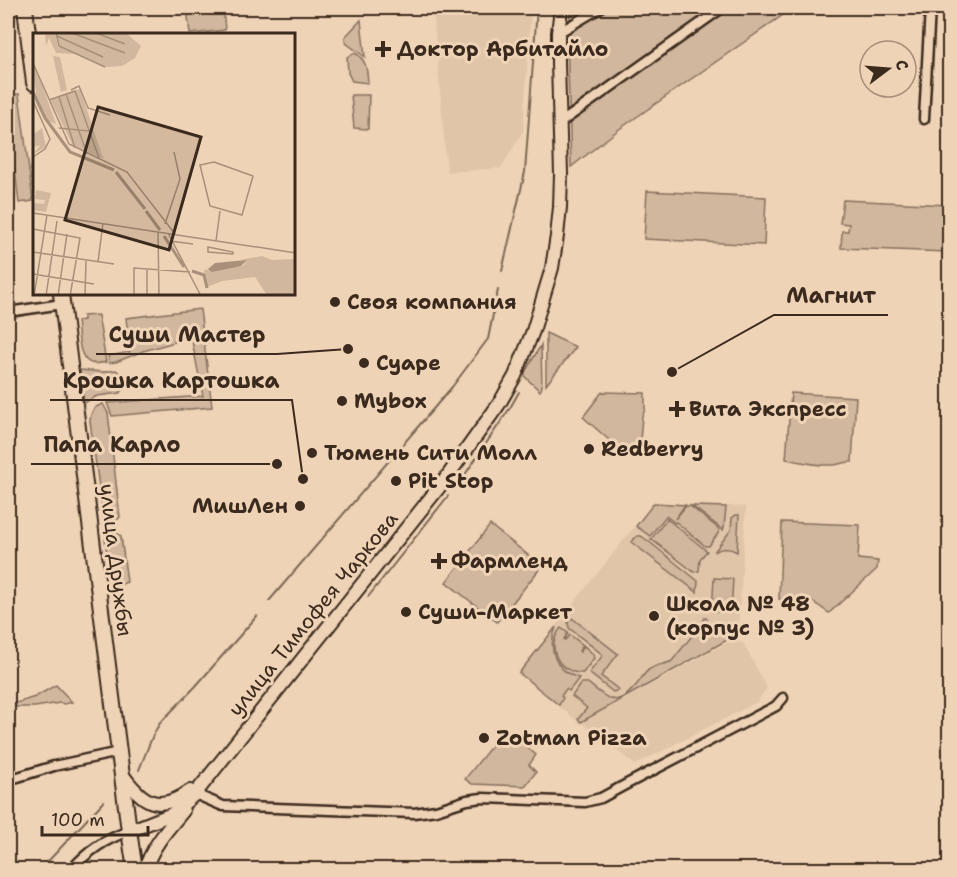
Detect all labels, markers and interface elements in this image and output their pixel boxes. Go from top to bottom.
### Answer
inset map [33,33,296,296]
place label: Доктор Арбитайло [397,35,608,63]
north arrow [858,39,918,99]
marker: Доктор Арбитайло [374,40,392,58]
text: С [890,57,913,73]
callout: Магнит [774,275,888,315]
text: Магнит [786,281,877,310]
place label: Своя компания [347,288,517,316]
marker: Своя компания [328,295,342,309]
callout: Суши Мастер [96,314,277,354]
text: Суши Мастер [109,320,265,349]
place label: Суаре [376,349,441,377]
marker: Суаре [357,356,371,370]
callout: Крошка Картошка [50,360,292,400]
text: Крошка Картошка [62,366,280,395]
place label: Mybox [354,387,427,415]
marker: Mybox [335,394,349,408]
place label: Вита Экспресс [689,395,847,423]
marker: Вита Экспресс [670,402,684,416]
callout: Папа Карло [31,424,192,464]
text: Папа Карло [43,430,181,459]
place label: Redberry [601,435,704,463]
place label: Тюмень Сити Молл [324,439,537,467]
marker: Redberry [582,442,596,456]
marker: Тюмень Сити Молл [305,446,319,460]
place label: Pit Stop [408,467,493,495]
marker: Pit Stop [389,474,403,488]
street label: улица Дружбы [93,482,139,638]
place label: МишЛен [192,492,288,520]
marker: МишЛен [293,499,307,513]
street label: улица Тимофея Чаркова [222,506,404,722]
place label: Фармленд [451,547,568,575]
marker: Фармленд [432,554,446,568]
place label: Школа № 48 (корпус № 3) [666,590,814,642]
place label: Суши-Маркет [418,598,573,626]
marker: Суши-Маркет [399,605,413,619]
marker: Школа № 48 (корпус № 3) [647,609,661,623]
place label: Zotman Pizza [496,724,647,752]
marker: Zotman Pizza [477,731,491,745]
scale bar [42,799,148,837]
text: 100 m [51,808,105,832]

